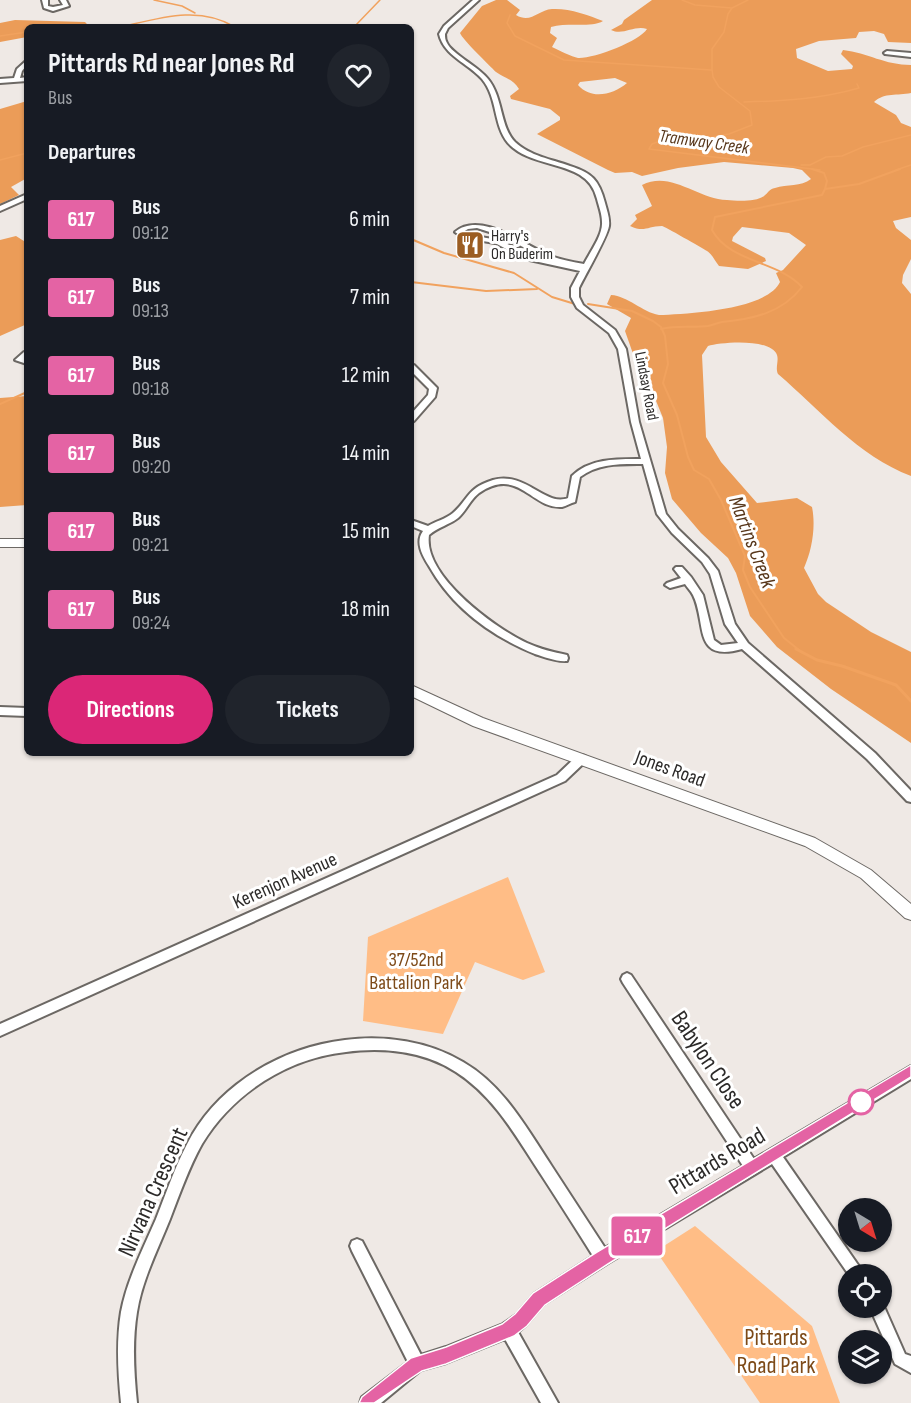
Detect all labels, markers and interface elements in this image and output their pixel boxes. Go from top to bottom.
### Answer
button: heart [327,44,390,107]
text: Pittards Rd near Jones Rd [48,47,295,80]
text: Bus [48,86,72,110]
water label: Tramway Creek [658,125,751,159]
text: Departures [48,139,136,166]
text: Bus [132,194,161,221]
text: 6 min [349,206,390,233]
text: 617 [67,207,95,232]
text: 09:12 [132,221,169,245]
place label: Harry's On Buderim [491,227,553,264]
restaurant icon: Harry's On Buderim [454,229,486,261]
text: Bus [132,272,161,299]
text: 7 min [350,284,390,311]
text: 617 [67,285,95,310]
text: 09:13 [132,299,169,323]
text: Bus [132,350,161,377]
street label: Lindsay Road [630,350,662,422]
text: 12 min [342,362,390,389]
text: 617 [67,363,95,388]
text: 09:18 [132,377,169,401]
text: Bus [132,428,161,455]
text: 14 min [342,440,390,467]
text: 617 [67,441,95,466]
text: 09:20 [132,455,171,479]
water label: Martins Creek [723,493,781,592]
text: Bus [132,506,161,533]
text: 15 min [342,518,390,545]
text: 617 [67,519,95,544]
text: 09:21 [132,533,169,557]
text: Bus [132,584,161,611]
text: 18 min [342,596,390,623]
text: 617 [67,597,95,622]
text: 09:24 [132,611,170,635]
button: Directions [48,675,213,744]
button: Tickets [225,675,390,744]
street label: Jones Road [631,745,708,793]
street label: Kerenjon Avenue [229,847,341,915]
park label: 37/52nd Battalion Park [369,948,463,995]
street label: Babylon Close [665,1006,751,1114]
unlabelled marker [848,1089,874,1115]
street label: Pittards Road [664,1121,770,1201]
street label: Nirvana Crescent [112,1123,194,1261]
north arrow [838,1198,892,1252]
map controls [838,1198,892,1384]
line badge: 617 [602,1216,672,1256]
text: 617 [623,1224,651,1249]
button: locate [838,1264,892,1318]
park label: Pittards Road Park [737,1323,815,1380]
button: layers [838,1330,892,1384]

